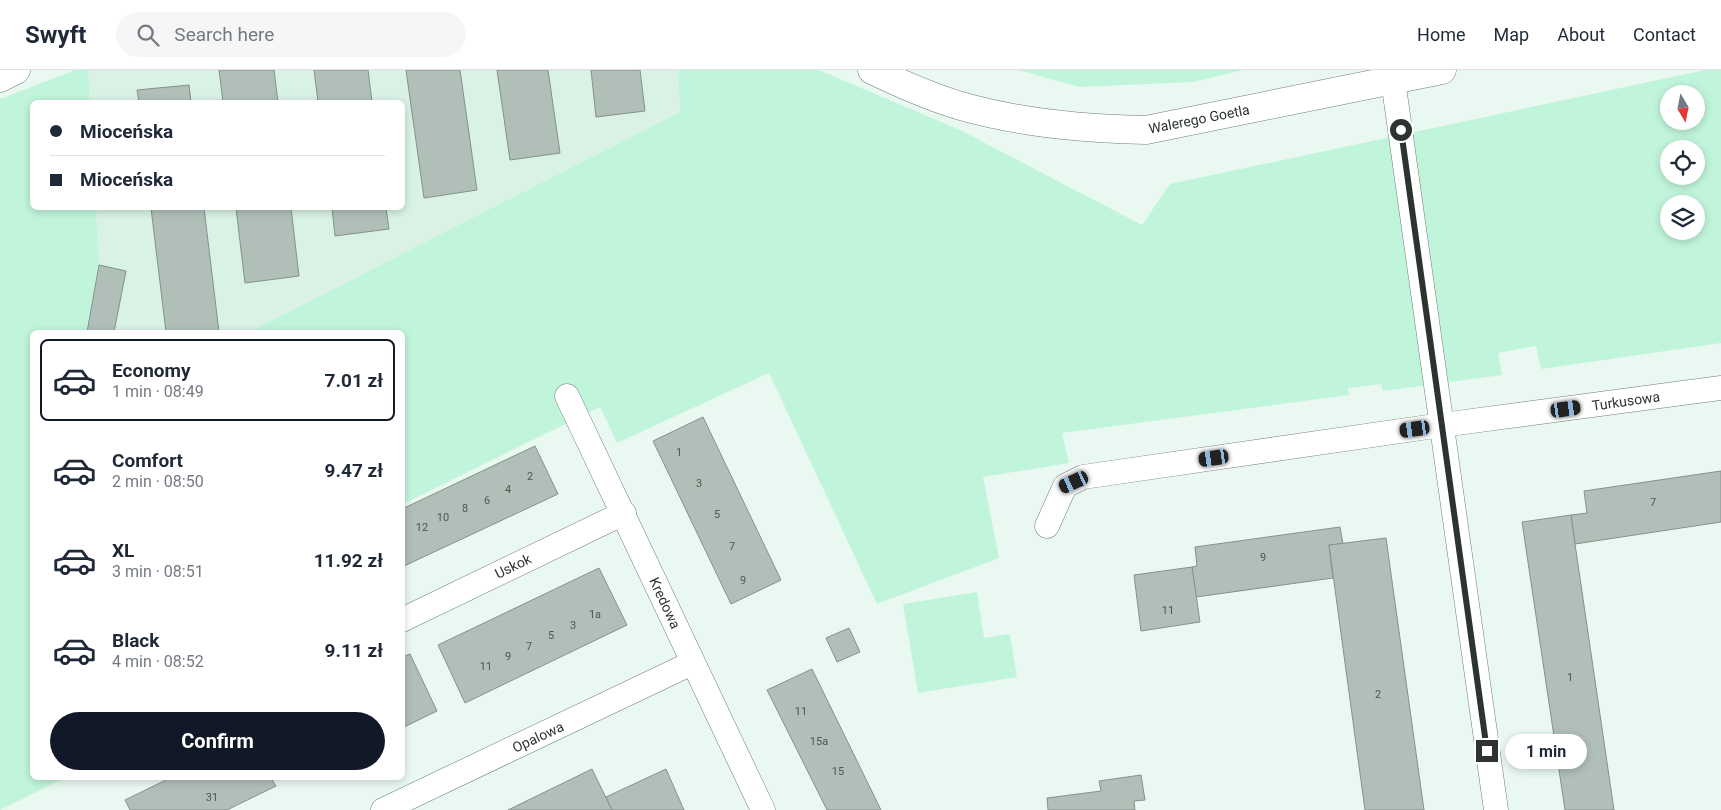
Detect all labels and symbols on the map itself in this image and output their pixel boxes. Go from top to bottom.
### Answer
north arrow [1660,85,1705,130]
street label: Walerego Goetla [1147,101,1251,137]
route start [1390,119,1412,141]
street label: Turkusowa [1591,388,1661,414]
car [1550,399,1581,419]
car [1399,419,1430,439]
house number: 1 [676,446,682,459]
car [1198,448,1229,468]
car [1057,469,1090,495]
house number: 2 [527,470,533,483]
house number: 3 [696,477,702,490]
house number: 4 [505,483,511,496]
house number: 6 [484,494,490,507]
house number: 7 [1650,496,1656,509]
house number: 8 [462,502,468,515]
house number: 5 [714,508,720,521]
house number: 10 [437,511,449,524]
house number: 12 [416,521,428,534]
house number: 7 [729,540,735,553]
street label: Uskok [492,550,535,582]
house number: 9 [1260,551,1266,564]
house number: 9 [740,574,746,587]
street label: Kredowa [646,575,684,631]
house number: 11 [1162,604,1174,617]
house number: 1a [589,608,601,621]
house number: 3 [570,619,576,632]
house number: 5 [548,629,554,642]
house number: 7 [526,640,532,653]
house number: 9 [505,650,511,663]
house number: 11 [480,660,492,673]
house number: 1 [1567,671,1573,684]
house number: 2 [1375,688,1381,701]
house number: 11 [795,705,807,718]
street label: Opalowa [510,718,566,756]
callout: 1 min [1504,734,1587,768]
house number: 15a [810,735,828,748]
route end [1476,740,1498,762]
house number: 15 [832,765,844,778]
house number: 31 [206,791,218,804]

